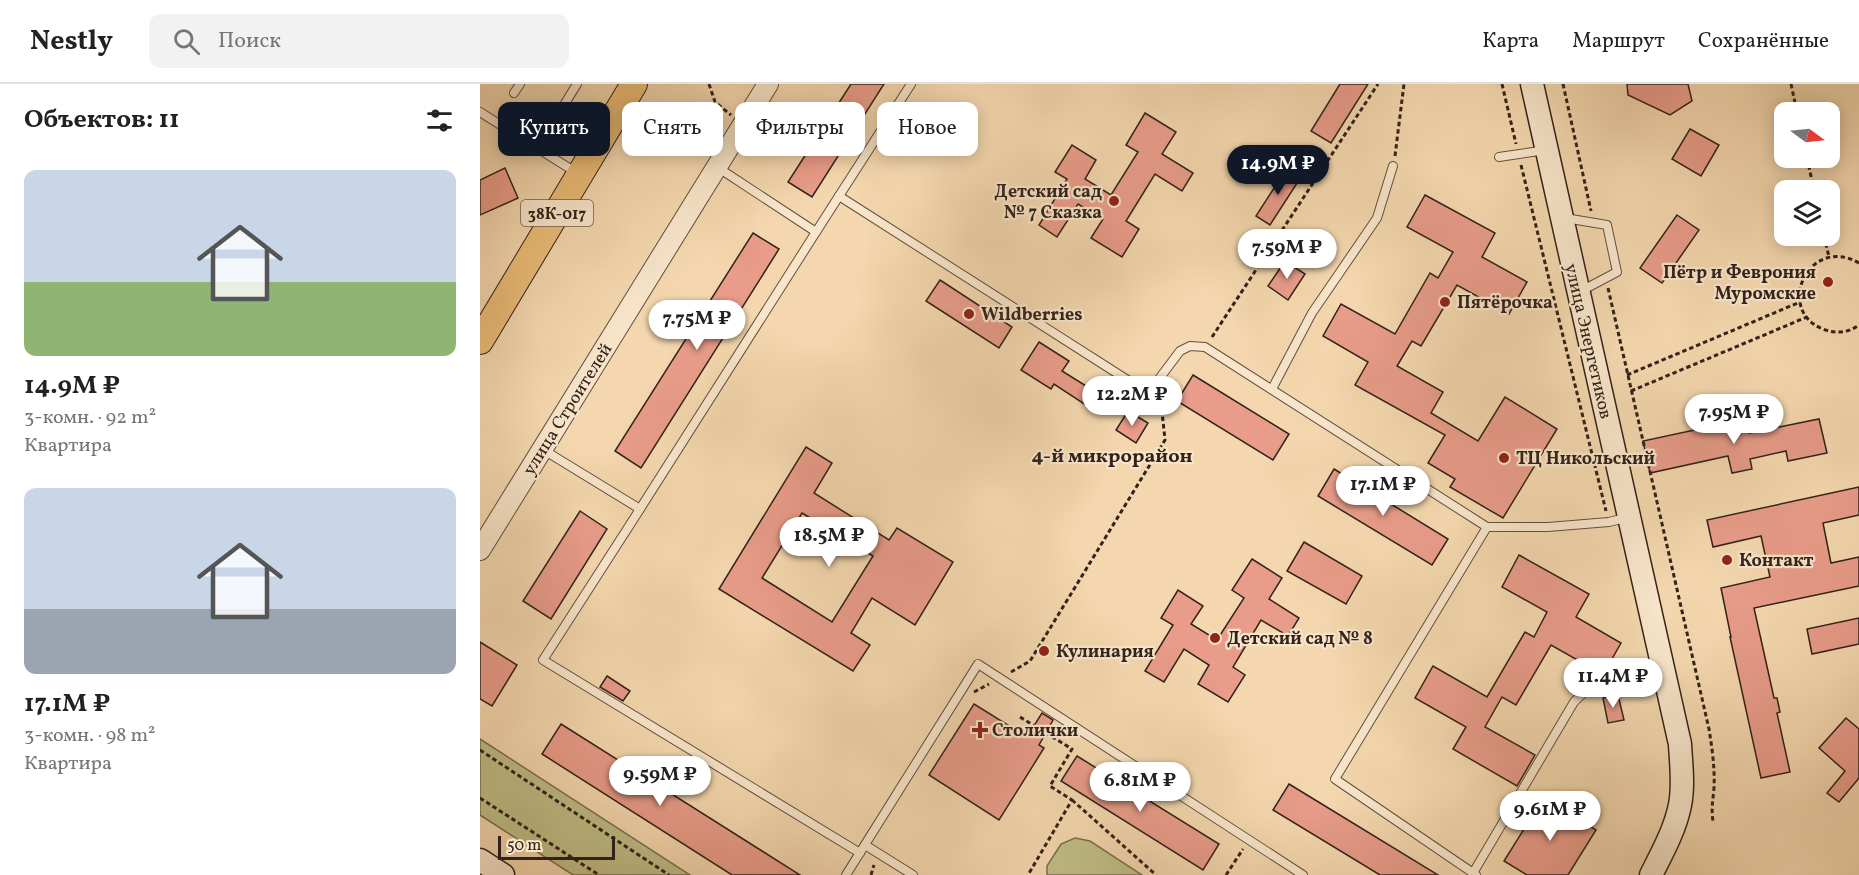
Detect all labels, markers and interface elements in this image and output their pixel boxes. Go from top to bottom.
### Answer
search box [149,14,569,68]
text: Nestly [30,22,113,61]
icon: search [170,25,203,58]
text: Поиск [218,26,281,57]
text: Карта [1482,27,1539,56]
text: Маршрут [1572,27,1665,56]
text: Сохранённые [1698,27,1829,56]
text: Объектов: 11 [24,102,179,138]
chip: Купить [498,102,610,156]
chip: Снять [622,102,723,156]
chip: Фильтры [735,102,865,156]
chip: Новое [877,102,978,156]
north arrow [1774,102,1840,168]
map controls [1774,102,1840,246]
icon: filters [423,104,456,137]
pin: 14.9M ₽ [1223,145,1333,196]
text: 14.9M ₽ [1241,150,1315,178]
place label: Детский сад № 7 Сказка [994,180,1102,226]
button: layers [1774,180,1840,246]
marker: Детский сад № 7 Сказка [1107,194,1121,208]
road number: 38К-017 [521,200,593,226]
icon: home [186,209,294,317]
pin: 7.59M ₽ [1232,229,1342,280]
text: 7.59M ₽ [1252,234,1322,262]
street label: улица Энергетиков [1558,261,1618,421]
place label: Пётр и Феврония Муромские [1663,261,1816,307]
marker: Пётр и Феврония Муромские [1821,275,1835,289]
place label: Пятёрочка [1457,291,1553,316]
marker: Пятёрочка [1438,295,1452,309]
pin: 7.75M ₽ [642,300,752,351]
place label: Wildberries [981,303,1082,328]
text: 7.75M ₽ [663,305,731,333]
marker: Wildberries [962,307,976,321]
street label: улица Строителей [518,339,619,481]
text: 14.9M ₽ [24,368,120,404]
pin: 12.2M ₽ [1077,376,1187,427]
text: 12.2M ₽ [1096,381,1168,409]
pin: 7.95M ₽ [1679,394,1789,445]
text: 7.95M ₽ [1699,399,1769,427]
text: 3-комн. · 92 m² [24,404,156,432]
text: Квартира [24,432,112,460]
district label: 4-й микрорайон [1031,443,1193,471]
place label: ТЦ Никольский [1516,447,1655,472]
marker: ТЦ Никольский [1497,451,1511,465]
pin: 17.1M ₽ [1328,466,1438,517]
text: 17.1M ₽ [1350,471,1416,499]
pin: 18.5M ₽ [774,517,884,568]
text: 18.5M ₽ [794,522,864,550]
icon: home [186,527,294,635]
place label: Контакт [1739,549,1814,574]
marker: Контакт [1720,553,1734,567]
place label: Детский сад № 8 [1227,627,1373,652]
marker: Детский сад № 8 [1208,631,1222,645]
place label: Кулинария [1056,640,1154,665]
marker: Кулинария [1037,644,1051,658]
pin: 11.4M ₽ [1558,658,1668,709]
text: 11.4M ₽ [1578,663,1648,691]
text: 17.1M ₽ [24,686,110,722]
place label: Столички [992,719,1078,744]
text: 3-комн. · 98 m² [24,722,156,750]
marker: Столички [973,723,987,737]
text: Квартира [24,750,112,778]
pin: 9.59M ₽ [605,756,715,807]
text: 9.59M ₽ [623,761,697,789]
pin: 6.81M ₽ [1085,762,1195,813]
text: 6.81M ₽ [1104,767,1176,795]
pin: 9.61M ₽ [1495,791,1605,842]
text: 9.61M ₽ [1514,796,1586,824]
scale bar [498,833,615,860]
text: 50 m [507,835,541,857]

